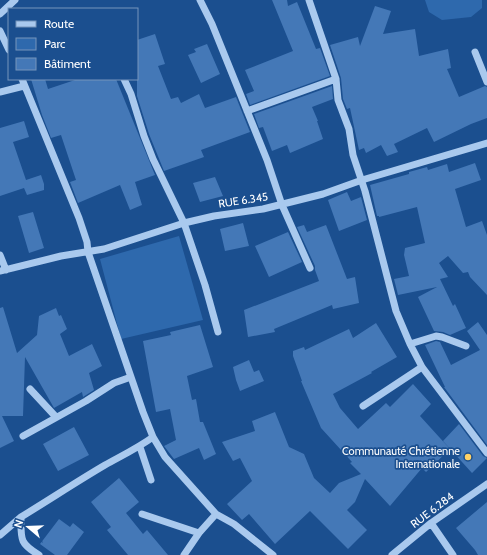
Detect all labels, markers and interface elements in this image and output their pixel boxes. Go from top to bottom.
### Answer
legend [8,8,138,80]
text: Route [44,16,74,31]
text: Parc [44,36,66,51]
text: Bâtiment [44,56,91,71]
street label: RUE 6.345 [217,189,269,211]
place label: Communauté Chrétienne Internationale [342,444,460,471]
marker: Communauté Chrétienne Internationale [463,452,473,462]
street label: RUE 6.284 [408,489,457,531]
north arrow [8,507,48,547]
text: N [11,518,26,530]

